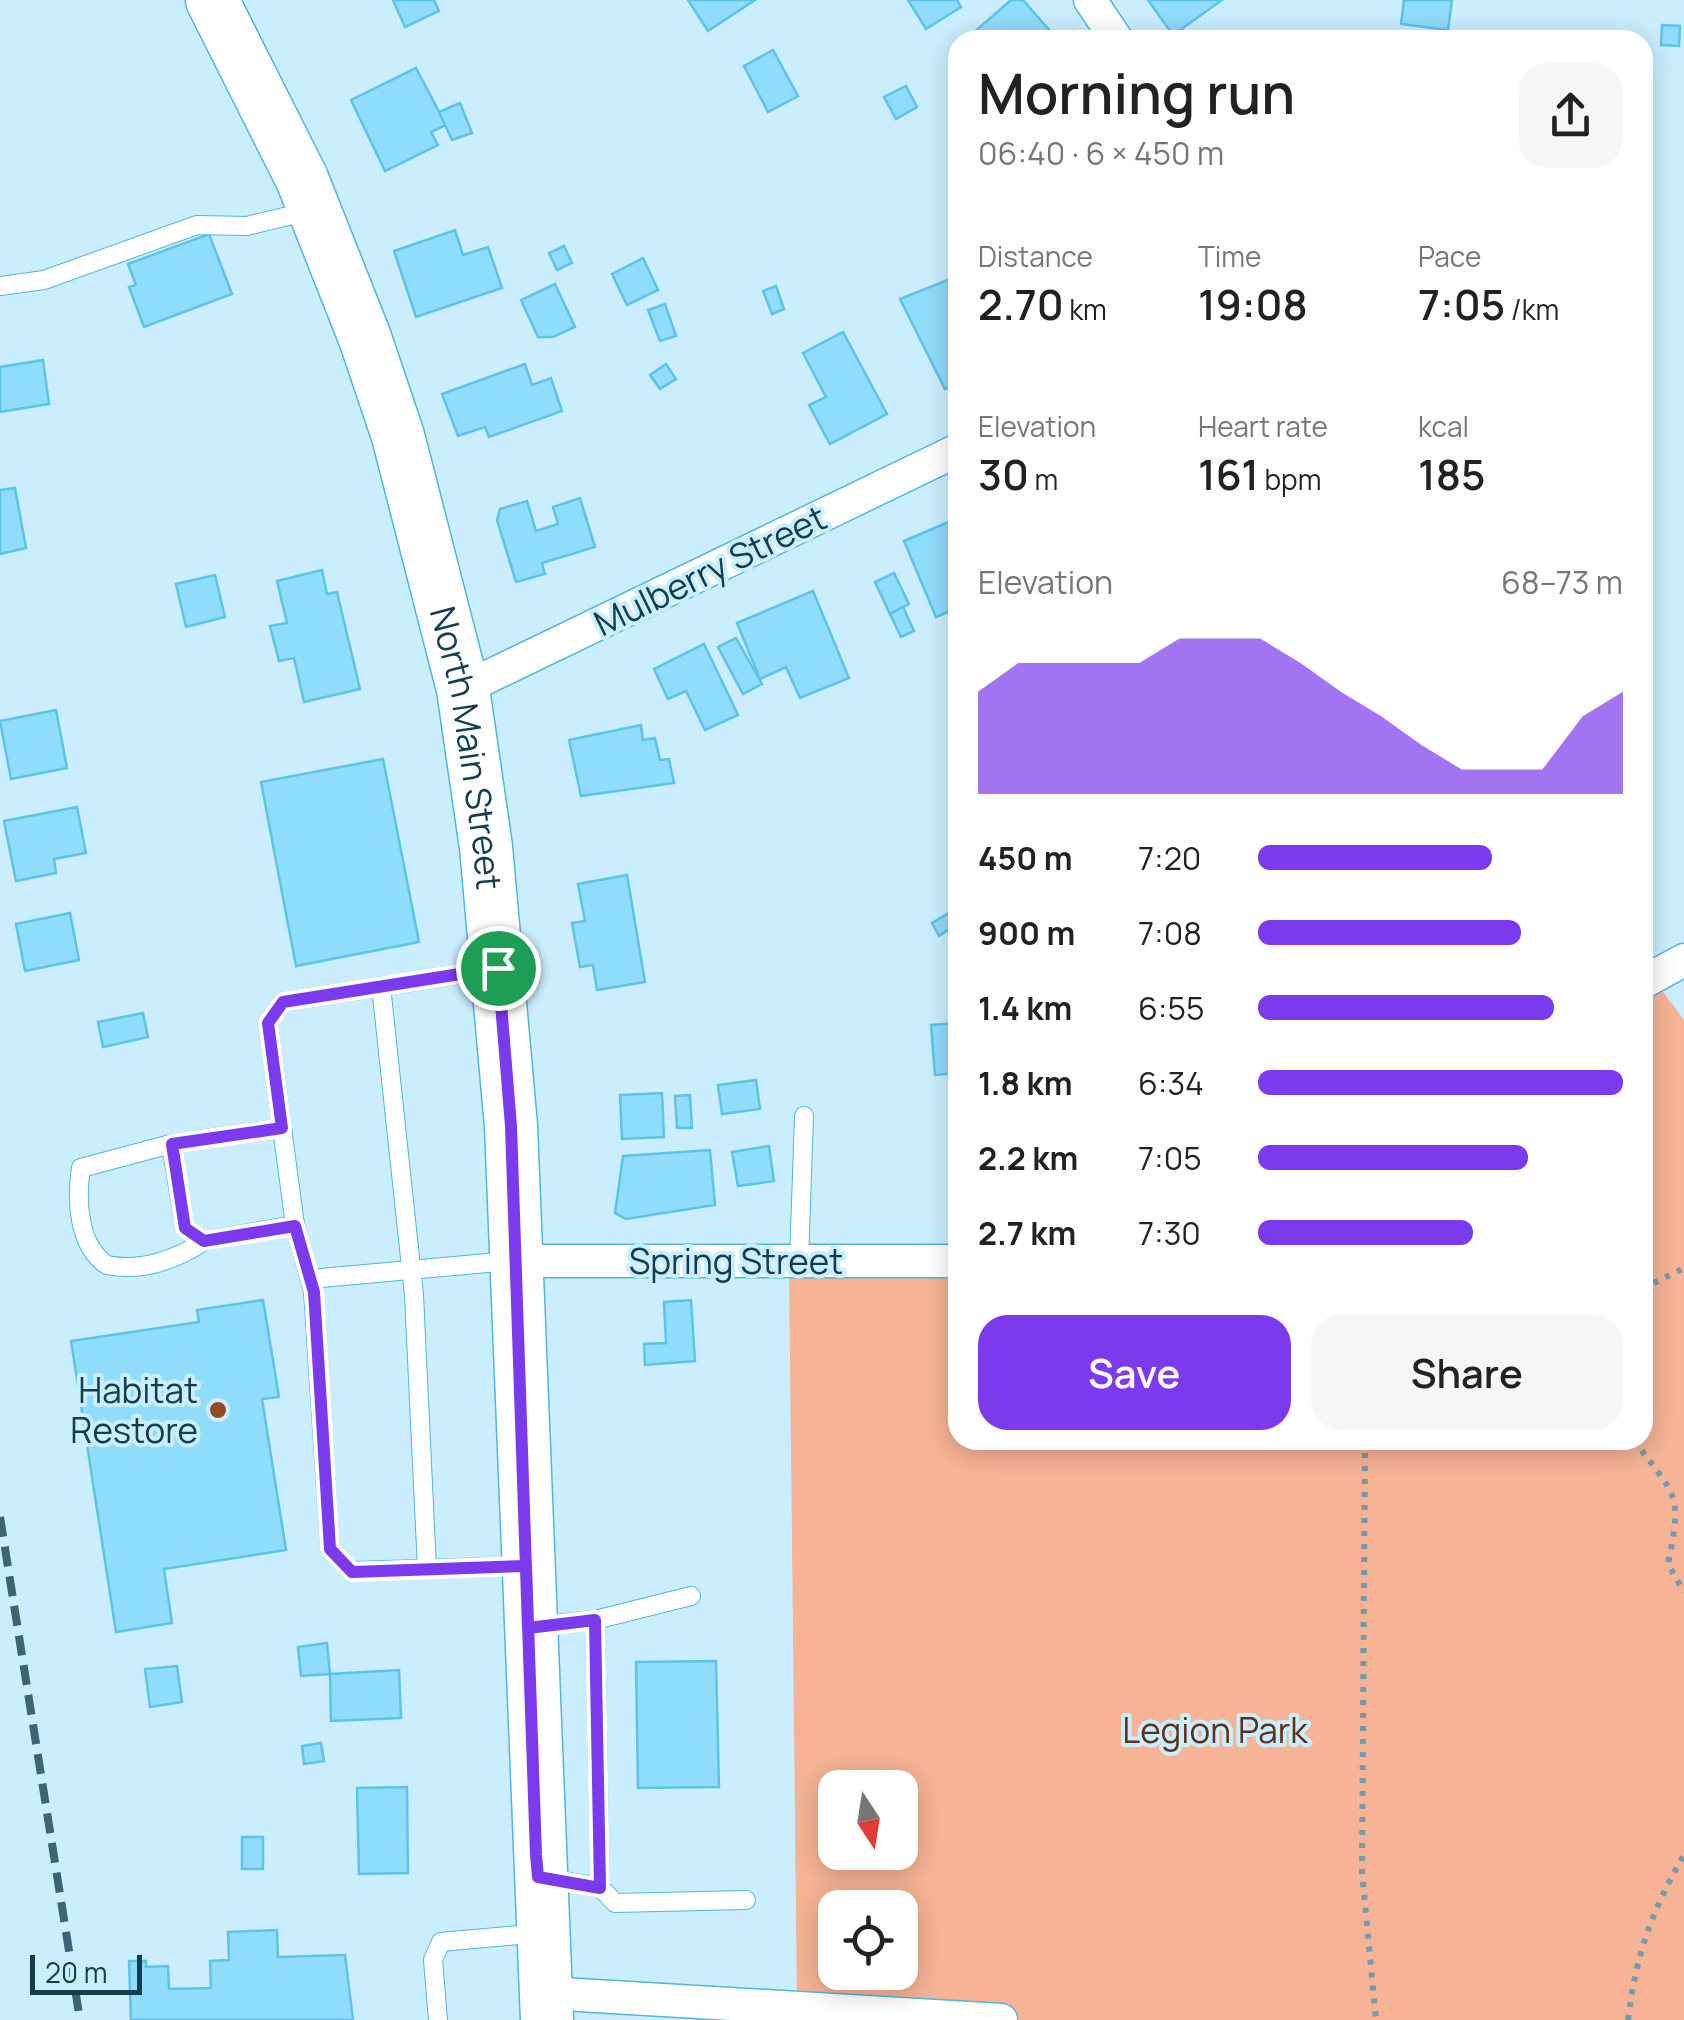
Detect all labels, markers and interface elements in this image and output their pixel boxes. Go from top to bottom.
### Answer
text: Morning run [978,55,1295,131]
button: share [1518,63,1623,168]
text: 06:40 · 6 × 450 m [978,131,1224,175]
text: Distance [978,237,1093,275]
text: Time [1198,237,1261,275]
text: Pace [1418,237,1481,275]
text: 2.70 [978,275,1064,333]
text: 19:08 [1198,275,1308,333]
text: 7:05 [1418,275,1505,333]
text: km [1064,290,1107,328]
text: /km [1505,290,1559,328]
text: Elevation [978,407,1096,445]
text: Heart rate [1198,407,1328,445]
text: kcal [1418,407,1469,445]
text: 30 [978,445,1029,503]
text: 161 [1198,445,1259,503]
text: 185 [1418,445,1486,503]
text: m [1029,460,1058,498]
text: bpm [1259,460,1321,498]
street label: Mulberry Street [586,493,834,647]
text: Elevation [978,560,1113,604]
text: 68–73 m [1501,560,1623,604]
street label: North Main Street [419,601,514,892]
text: 450 m [978,836,1072,880]
text: 7:20 [1138,836,1201,880]
text: 900 m [978,911,1075,955]
text: 7:08 [1138,911,1202,955]
pin [456,926,541,1011]
icon: arrive [471,941,526,996]
text: 1.4 km [978,986,1072,1030]
text: 6:55 [1138,986,1204,1030]
text: 1.8 km [978,1061,1072,1105]
text: 6:34 [1138,1061,1204,1105]
text: 2.2 km [978,1136,1078,1180]
text: 7:05 [1138,1136,1202,1180]
text: 2.7 km [978,1211,1076,1255]
text: 7:30 [1138,1211,1201,1255]
street label: Spring Street [629,1237,843,1285]
button: Save [978,1315,1291,1430]
button: Share [1311,1315,1623,1430]
place label: Habitat Restore [70,1366,198,1454]
marker: Habitat Restore [207,1399,229,1421]
park label: Legion Park [1122,1706,1309,1754]
north arrow [818,1770,918,1870]
map controls [818,1770,918,1990]
button: locate [818,1890,918,1990]
scale bar [30,1950,142,1994]
text: 20 m [45,1953,107,1991]

